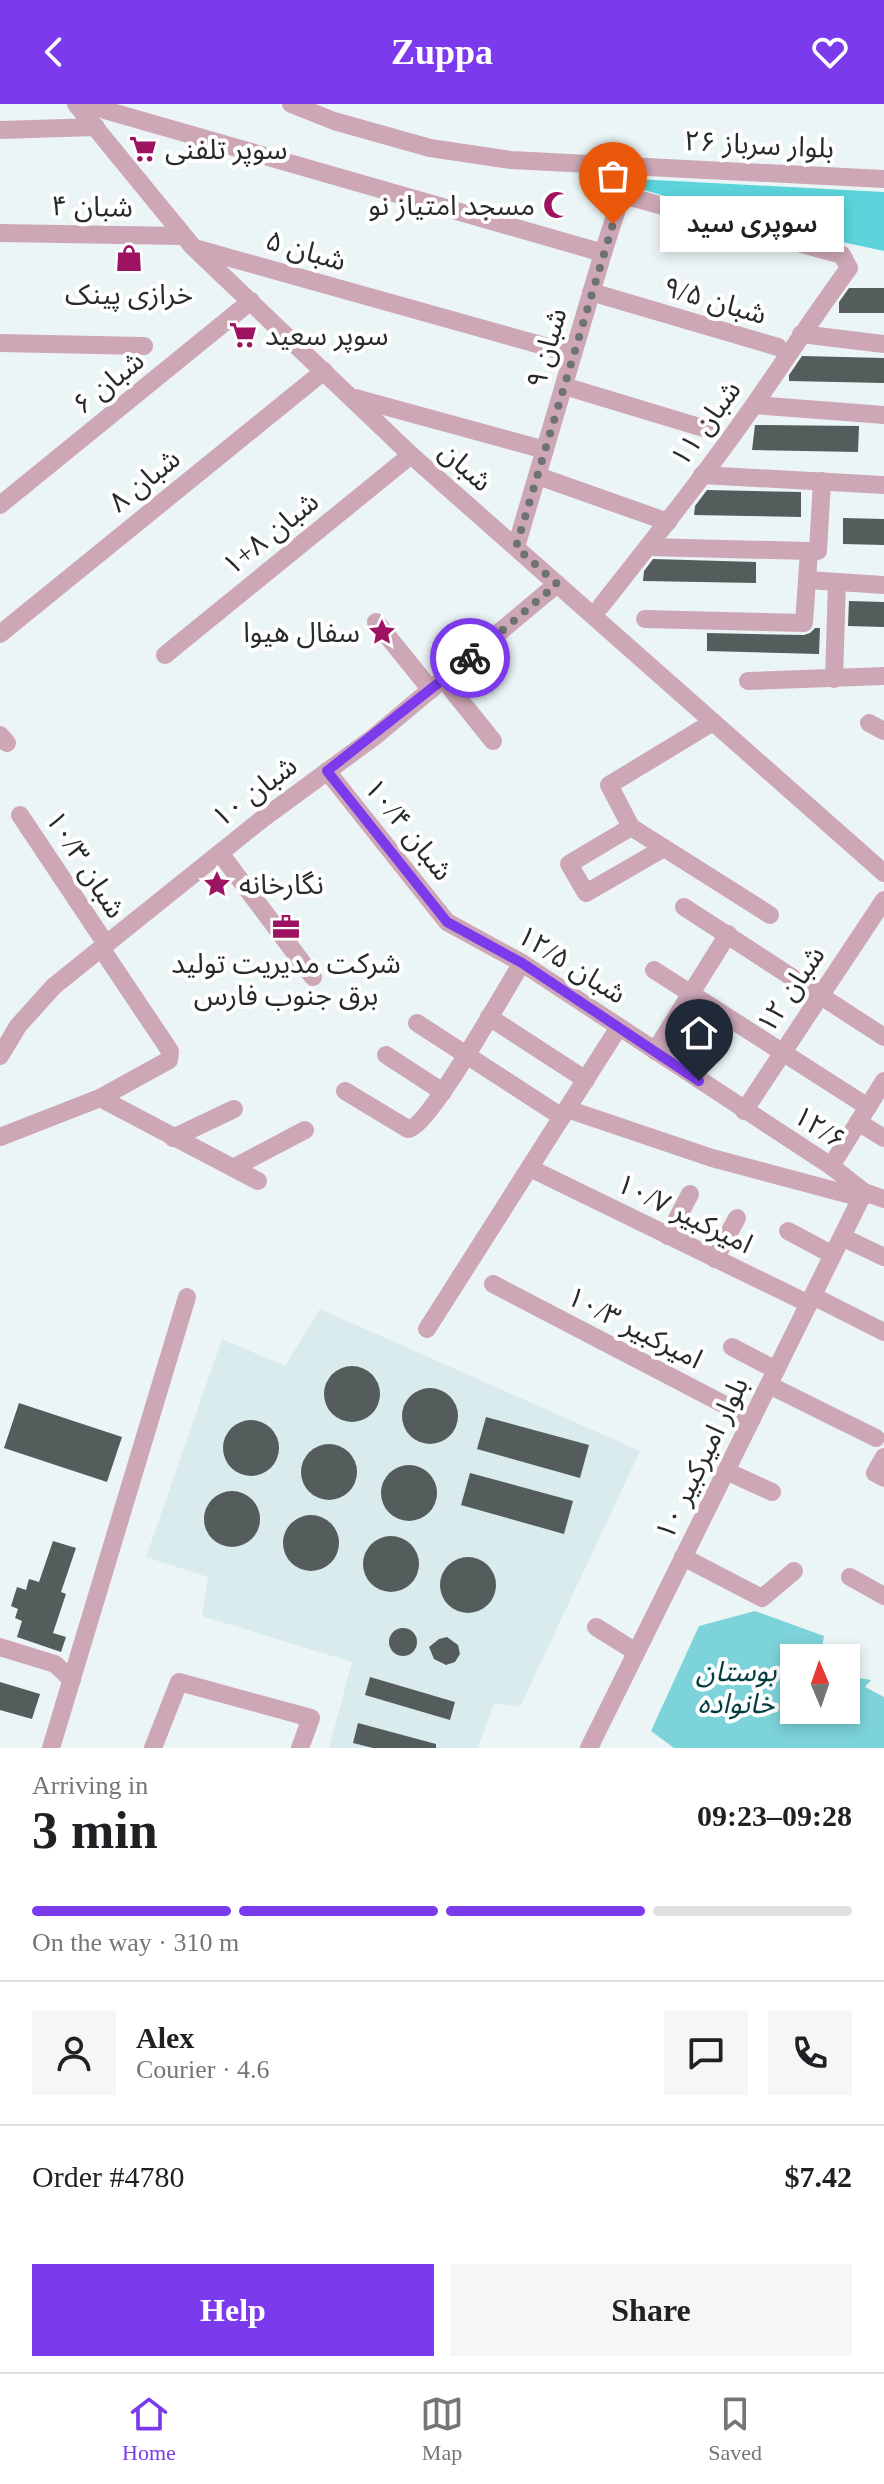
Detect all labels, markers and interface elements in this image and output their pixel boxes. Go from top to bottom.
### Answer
icon: back [32,30,76,74]
icon: heart [808,30,852,74]
text: Zuppa [391,32,493,72]
street label: ۲۶ بلوار سرباز [683,125,835,165]
supermarket icon: سوپر تلفنی [128,134,158,164]
place label: سوپر تلفنی [165,134,287,167]
pin [579,142,647,224]
icon: bag [591,154,635,198]
street label: ۴ شبان [51,190,133,223]
place label: مسجد امتیاز نو [368,190,535,222]
mosque icon: مسجد امتیاز نو [542,190,572,220]
callout: سوپری سید [661,196,845,252]
text: سوپری سید [686,209,818,238]
street label: ۵ شبان [262,224,350,277]
shop icon: خرازی پینک [114,243,144,273]
street label: ۹/۵ شبان [660,271,770,330]
place label: خرازی پینک [65,279,193,312]
street label: ۹ شبان [520,304,573,392]
supermarket icon: سوپر سعید [228,320,258,350]
place label: سوپر سعید [265,320,389,353]
street label: ۶ شبان [67,345,150,420]
street label: ۱۱ شبان [664,375,747,472]
street label: شبان [433,435,498,497]
street label: ۸ شبان [103,443,186,518]
street label: ۱+۸ شبان [216,486,324,581]
place label: سفال هیوا [243,617,360,649]
place icon: سفال هیوا [367,617,397,647]
courier [430,618,510,698]
icon: bike [448,636,492,680]
street label: ۱۰ شبان [206,750,303,833]
street label: ۱۰/۴ شبان [358,772,459,886]
street label: ۱۰/۳ شبان [39,805,132,924]
place icon: نگارخانه [202,869,232,899]
place label: نگارخانه [239,869,324,901]
office icon: شرکت مدیریت تولید برق جنوب فارس [271,912,301,942]
street label: ۱۲/۵ شبان [512,919,632,1010]
street label: ۱۲ شبان [750,940,831,1039]
place label: شرکت مدیریت تولید برق جنوب فارس [171,948,401,1012]
pin [665,999,733,1081]
icon: home [677,1011,721,1055]
street label: ۱۲/۶ [788,1099,852,1156]
street label: ۱۰/۷ امیرکبیر [611,1167,758,1261]
street label: ۱۰/۳ امیرکبیر [562,1280,707,1376]
street label: ۱۰ بلوار امیرکبیر [649,1372,755,1545]
north arrow [780,1644,860,1724]
map controls [780,1644,860,1724]
park label: بوستان خانواده [696,1656,777,1720]
text: Arriving in [32,1771,148,1800]
text: 09:23–09:28 [697,1799,852,1832]
text: 3 min [32,1802,158,1859]
text: On the way · 310 m [32,1928,239,1957]
button: person [32,2011,116,2095]
button: chat [664,2011,748,2095]
button: phone [768,2011,852,2095]
text: Alex [136,2021,194,2054]
text: Courier · 4.6 [136,2055,270,2084]
text: Order #4780 [32,2160,184,2193]
text: $7.42 [785,2160,852,2193]
button: Help [32,2264,434,2356]
button: Share [450,2264,852,2356]
tab: Home [122,2392,176,2466]
tab: Map [420,2392,464,2466]
tab: Saved [708,2392,762,2466]

